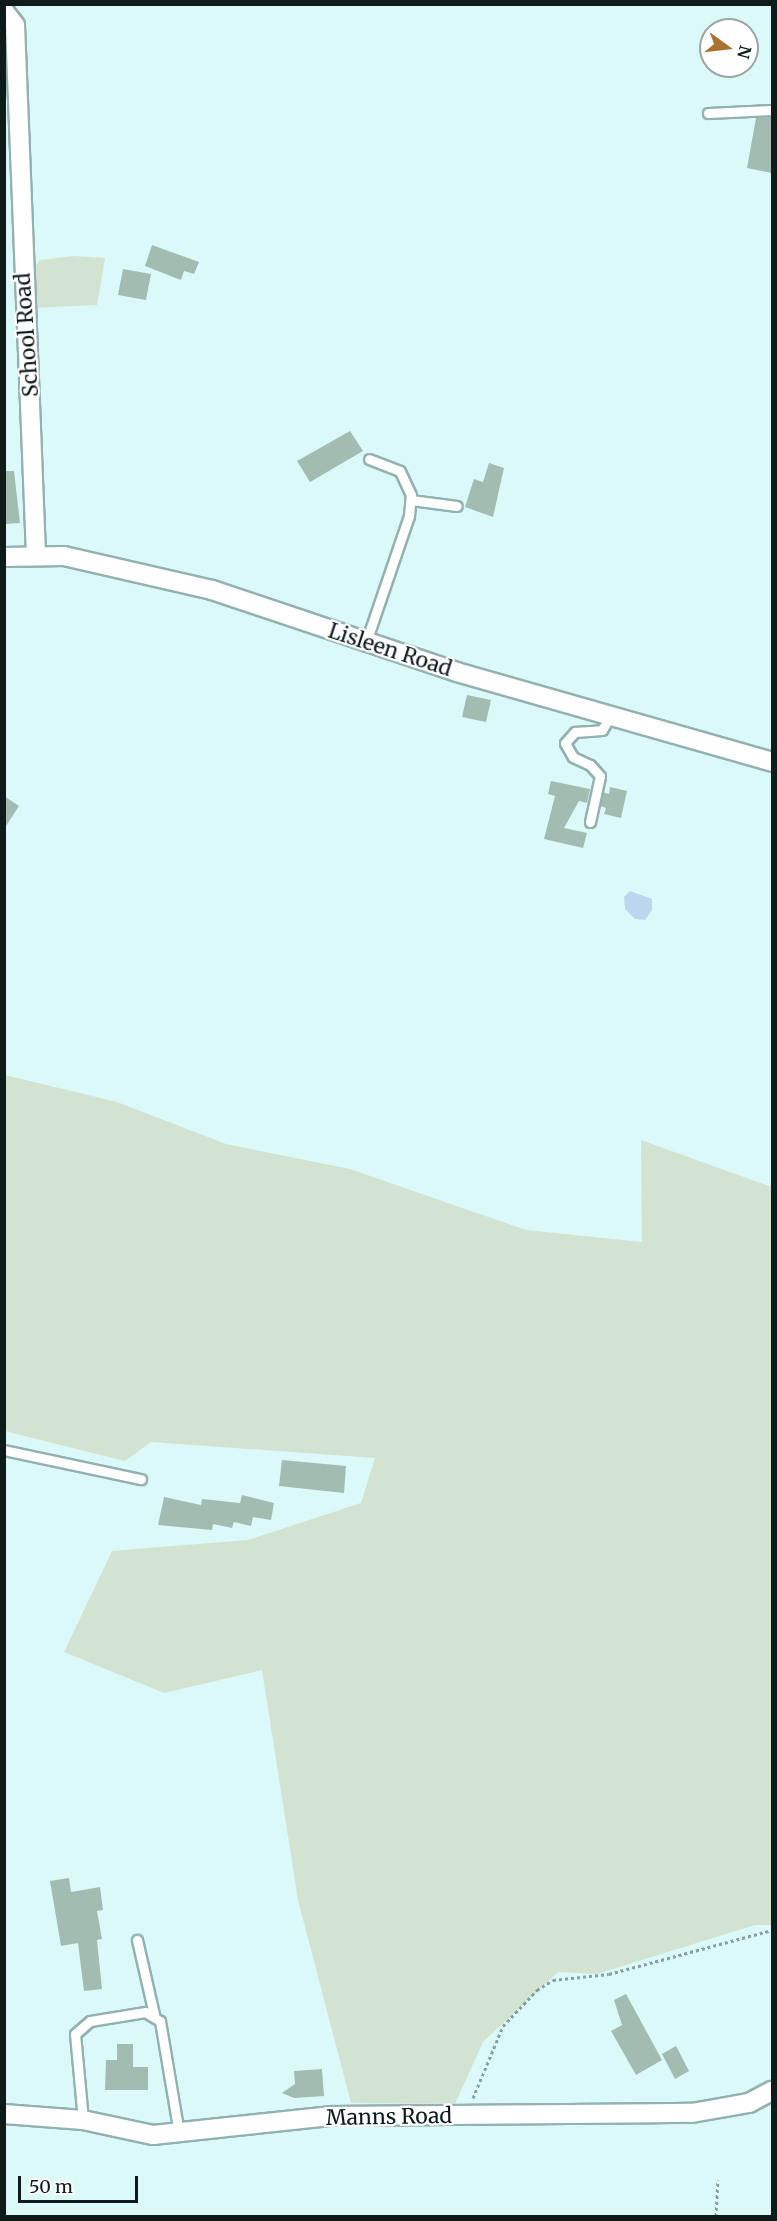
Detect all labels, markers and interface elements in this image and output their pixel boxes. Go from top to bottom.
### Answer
north arrow [699,18,759,78]
text: N [733,43,756,61]
street label: School Road [10,272,44,398]
street label: Lisleen Road [325,618,455,682]
street label: Manns Road [326,2103,452,2131]
scale bar [21,2164,141,2202]
text: 50 m [29,2175,73,2198]

